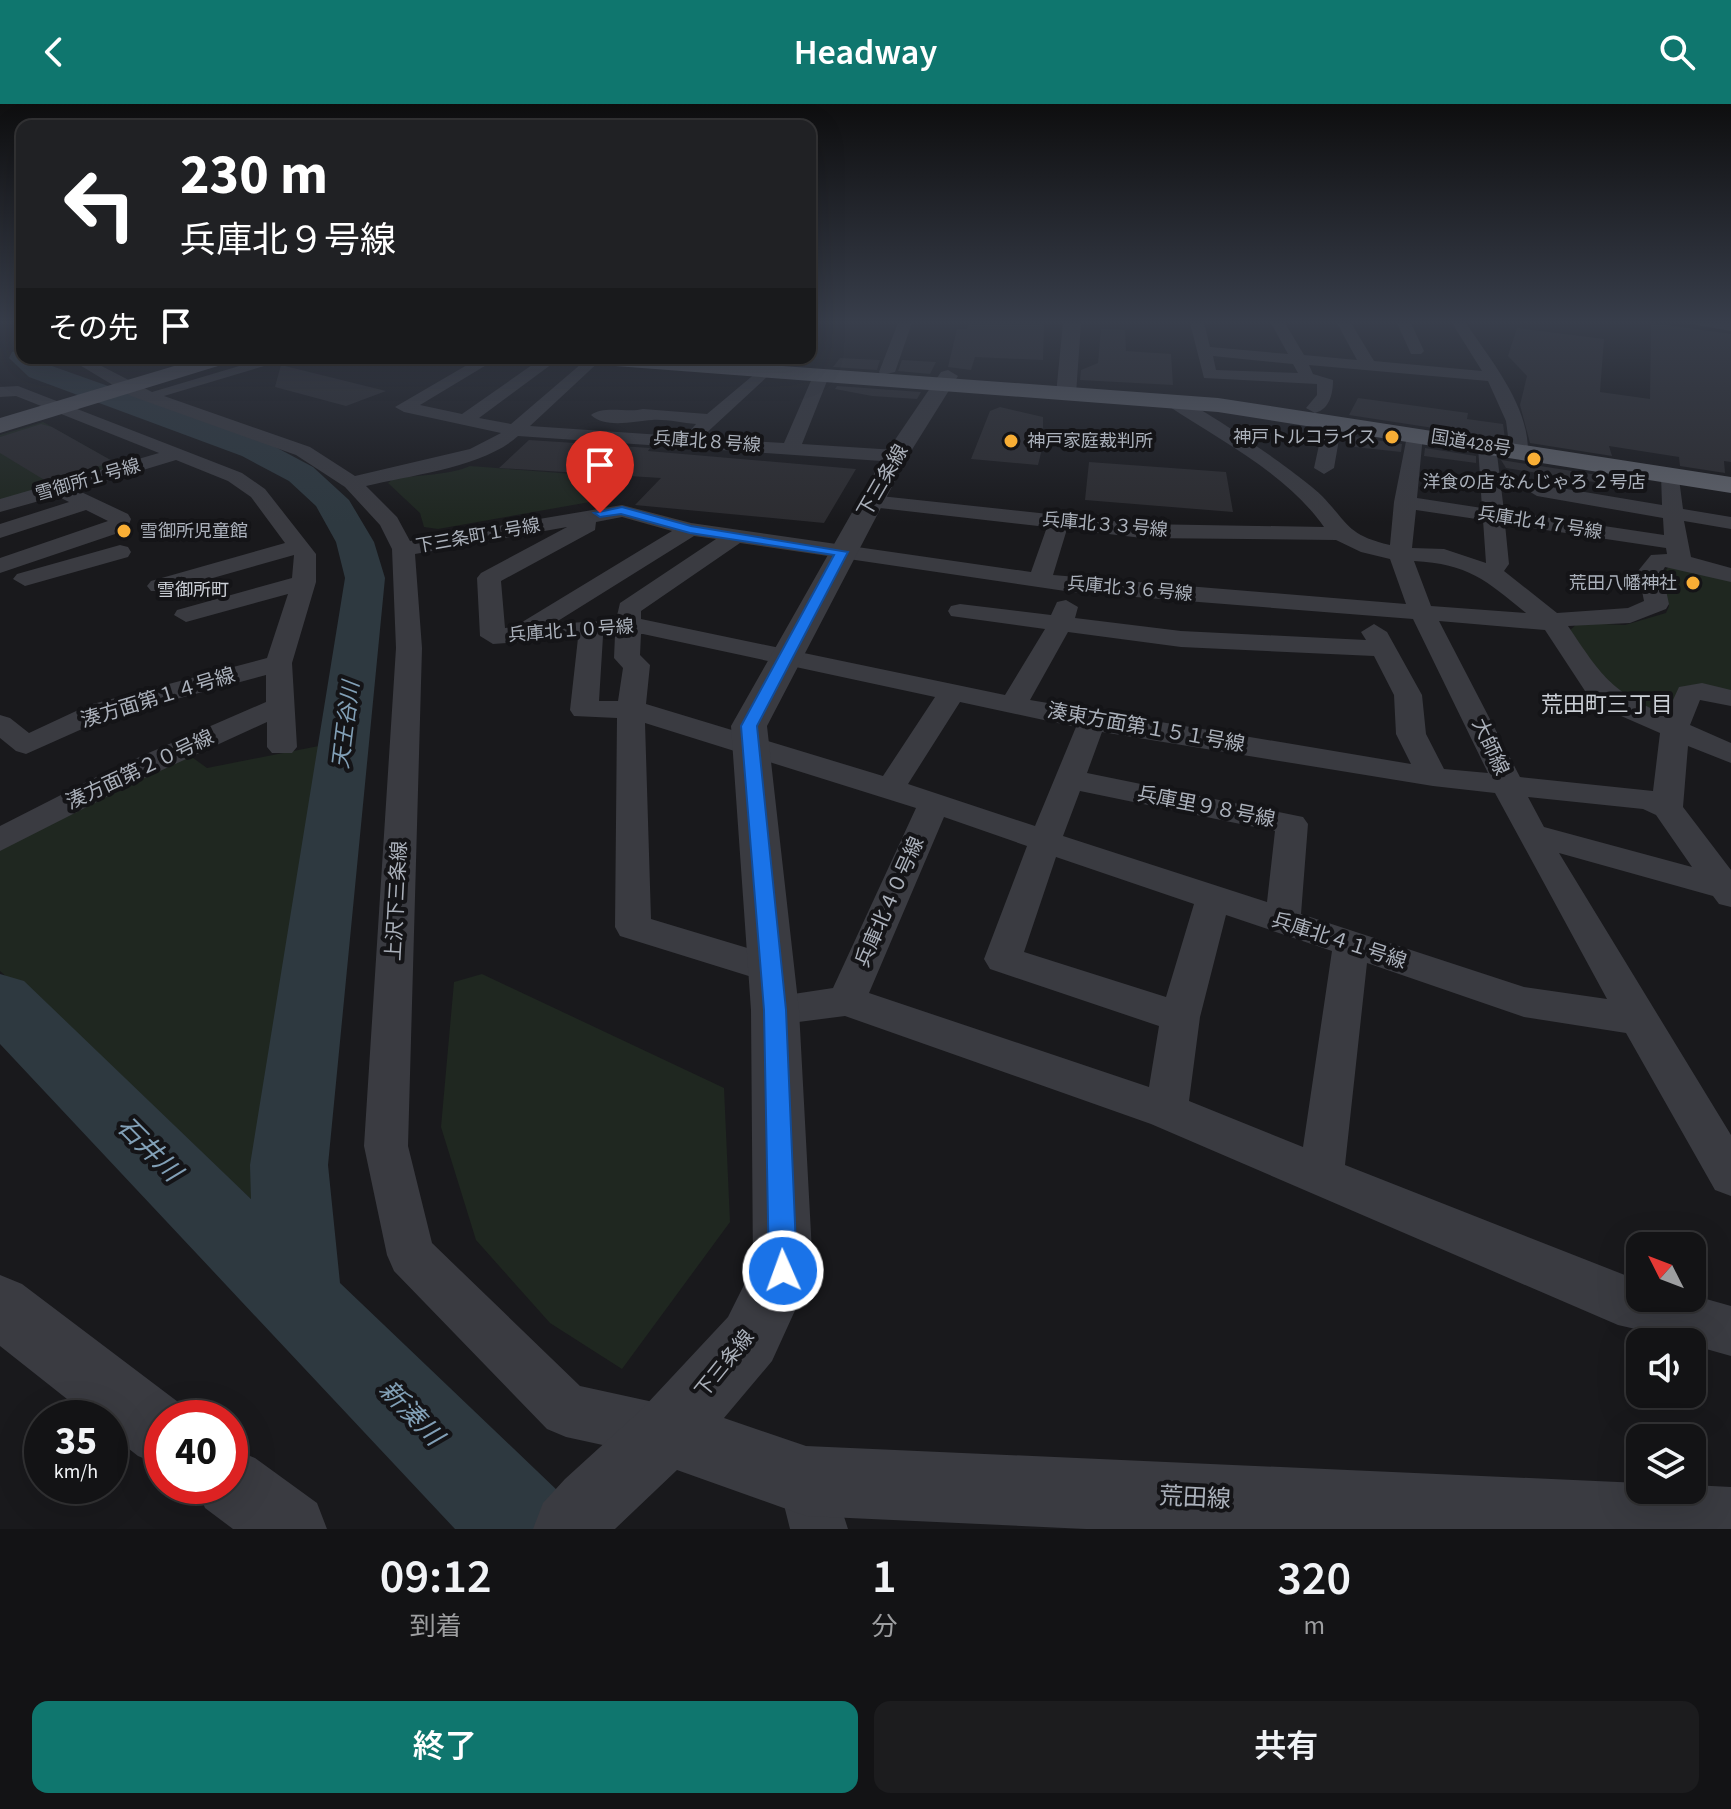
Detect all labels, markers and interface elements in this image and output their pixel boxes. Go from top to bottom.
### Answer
text: Headway [794,27,937,78]
icon: back [32,30,76,74]
icon: search [1655,30,1699,74]
text: 230 m [180,136,328,215]
icon: left [48,152,152,256]
text: 兵庫北９号線 [180,215,396,266]
icon: arrive [154,304,198,348]
text: その先 [48,307,138,350]
street label: 国道428号 [1429,424,1513,462]
place label: 神戸トルコライス [1233,425,1376,450]
street label: 兵庫北８号線 [652,426,762,458]
marker: 神戸トルコライス [1383,428,1401,446]
place label: 神戸家庭裁判所 [1027,429,1153,454]
pin [566,431,634,513]
marker: 神戸家庭裁判所 [1002,432,1020,450]
street label: 下三条線 [851,439,915,523]
icon: arrive [578,443,622,487]
marker: 洋食の店 なんじゃろ ２号店 [1525,450,1543,468]
street label: 雪御所１号線 [33,453,143,507]
place label: 洋食の店 なんじゃろ ２号店 [1422,470,1646,495]
street label: 兵庫北４７号線 [1476,501,1604,545]
street label: 兵庫北３３号線 [1041,507,1169,543]
street label: 下三条町１号線 [414,513,542,559]
place label: 雪御所児童館 [140,519,248,544]
marker: 雪御所児童館 [115,522,133,540]
street label: 兵庫北３６号線 [1066,571,1194,607]
place label: 荒田八幡神社 [1569,571,1677,596]
marker: 荒田八幡神社 [1684,574,1702,592]
district label: 雪御所町 [157,578,229,603]
street label: 兵庫北１０号線 [507,614,635,648]
street label: 湊方面第１４号線 [77,661,239,735]
water label: 天王谷川 [325,677,367,771]
district label: 荒田町三丁目 [1541,689,1673,721]
street label: 湊東方面第１５１号線 [1045,697,1247,759]
street label: 大師線 [1465,714,1515,780]
street label: 湊方面第２０号線 [62,724,218,816]
street label: 兵庫里９８号線 [1135,780,1277,834]
street label: 兵庫北４０号線 [849,832,931,972]
street label: 上沢下三条線 [380,840,414,962]
street label: 兵庫北４１号線 [1268,906,1410,976]
water label: 石井川 [108,1108,192,1192]
position arrow [741,1229,825,1313]
north arrow [1626,1232,1706,1312]
map controls [1626,1232,1706,1504]
street label: 下三条線 [689,1324,761,1404]
button: sound [1626,1328,1706,1408]
water label: 新湊川 [371,1372,453,1456]
speed limit sign: 40 [144,1400,248,1504]
text: 35 [55,1413,97,1470]
button: layers [1626,1424,1706,1504]
text: km/h [54,1458,98,1486]
street label: 荒田線 [1158,1479,1232,1517]
text: 09:12 [380,1543,492,1611]
text: 1 [872,1543,897,1611]
text: 320 [1277,1545,1351,1613]
text: m [1303,1607,1325,1644]
text: 到着 [410,1608,462,1645]
text: 分 [871,1608,897,1645]
button: 終了 [32,1701,858,1793]
button: 共有 [874,1701,1699,1793]

